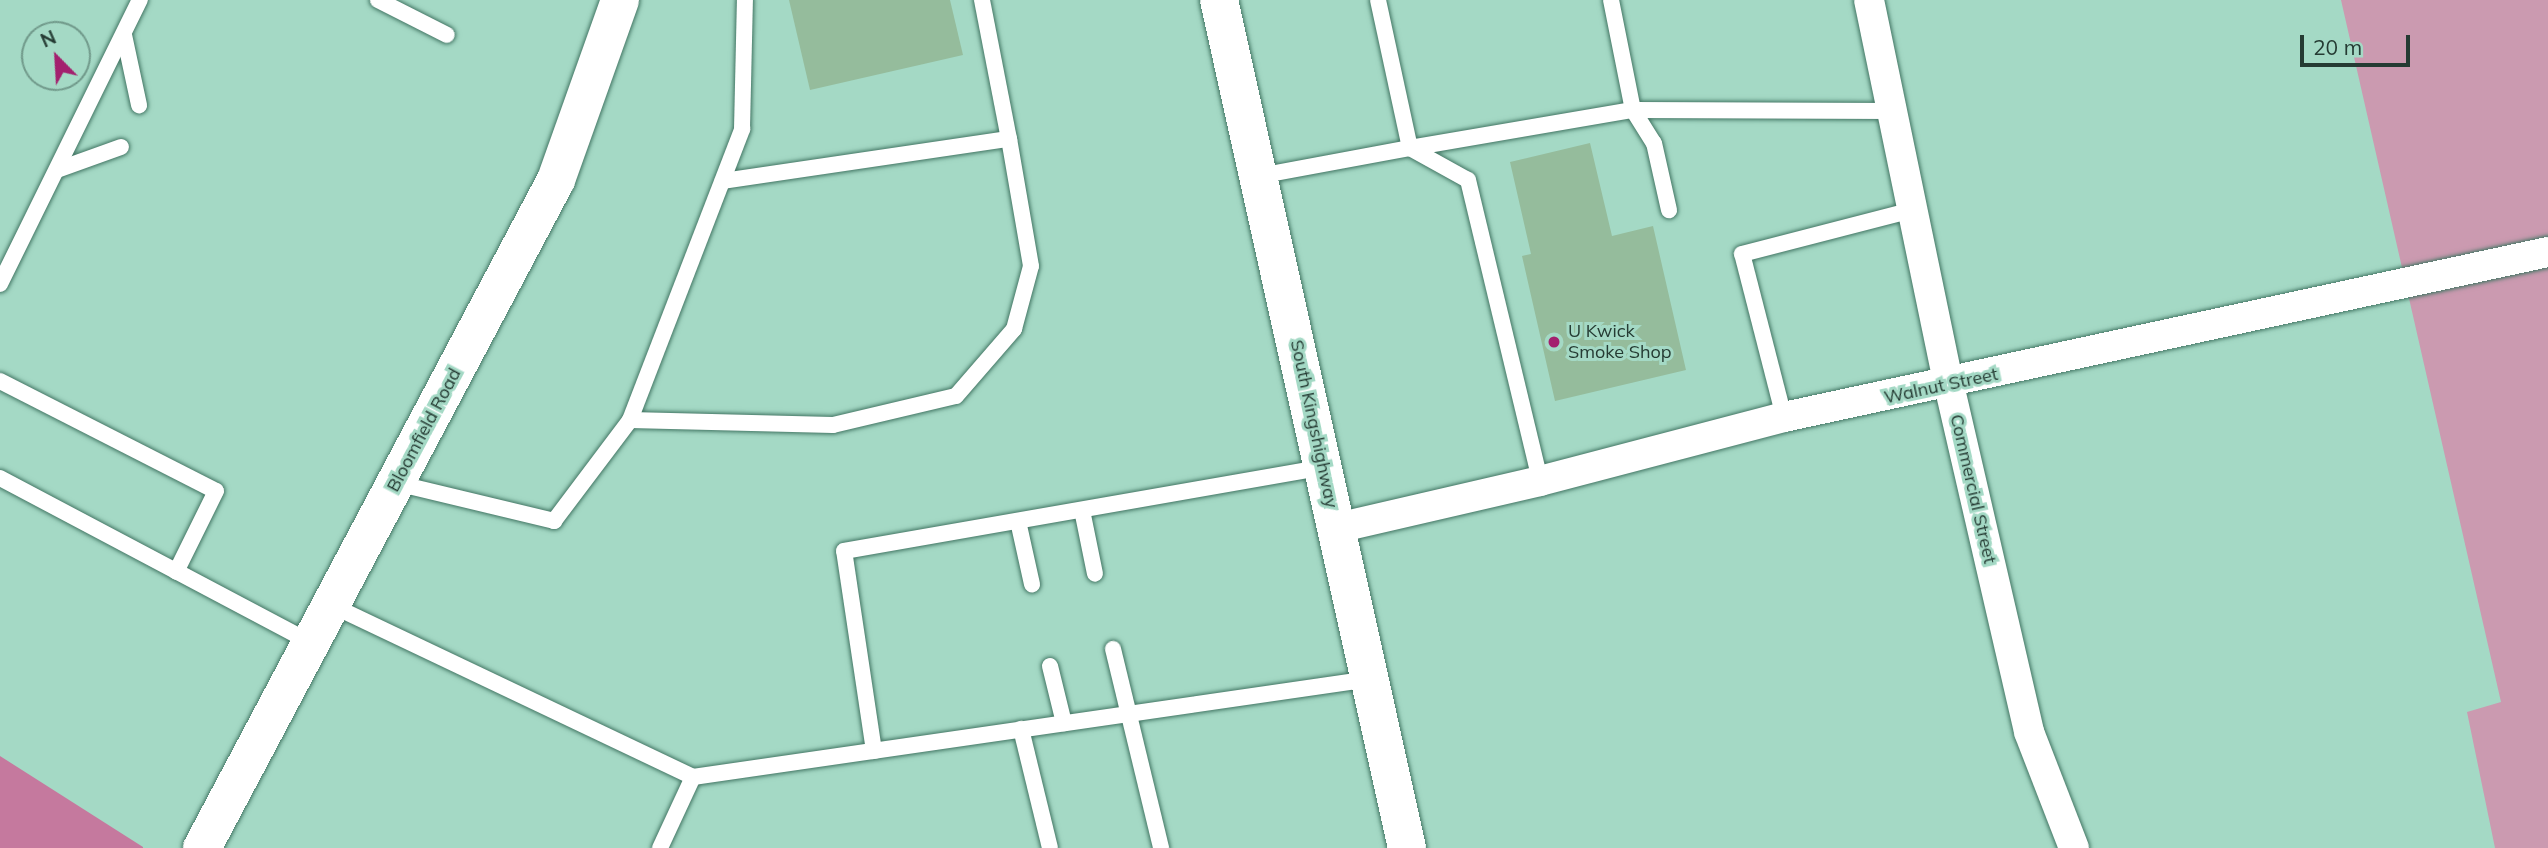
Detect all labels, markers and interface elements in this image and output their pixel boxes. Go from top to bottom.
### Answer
north arrow [21,21,91,91]
scale bar [2303,21,2413,65]
text: N [37,25,60,53]
text: 20 m [2313,34,2362,60]
place label: U Kwick Smoke Shop [1568,321,1672,364]
marker: U Kwick Smoke Shop [1546,334,1562,350]
street label: South Kingshighway [1286,338,1342,510]
street label: Walnut Street [1882,363,2000,409]
street label: Bloomfield Road [382,364,466,496]
street label: Commercial Street [1945,412,2001,566]

